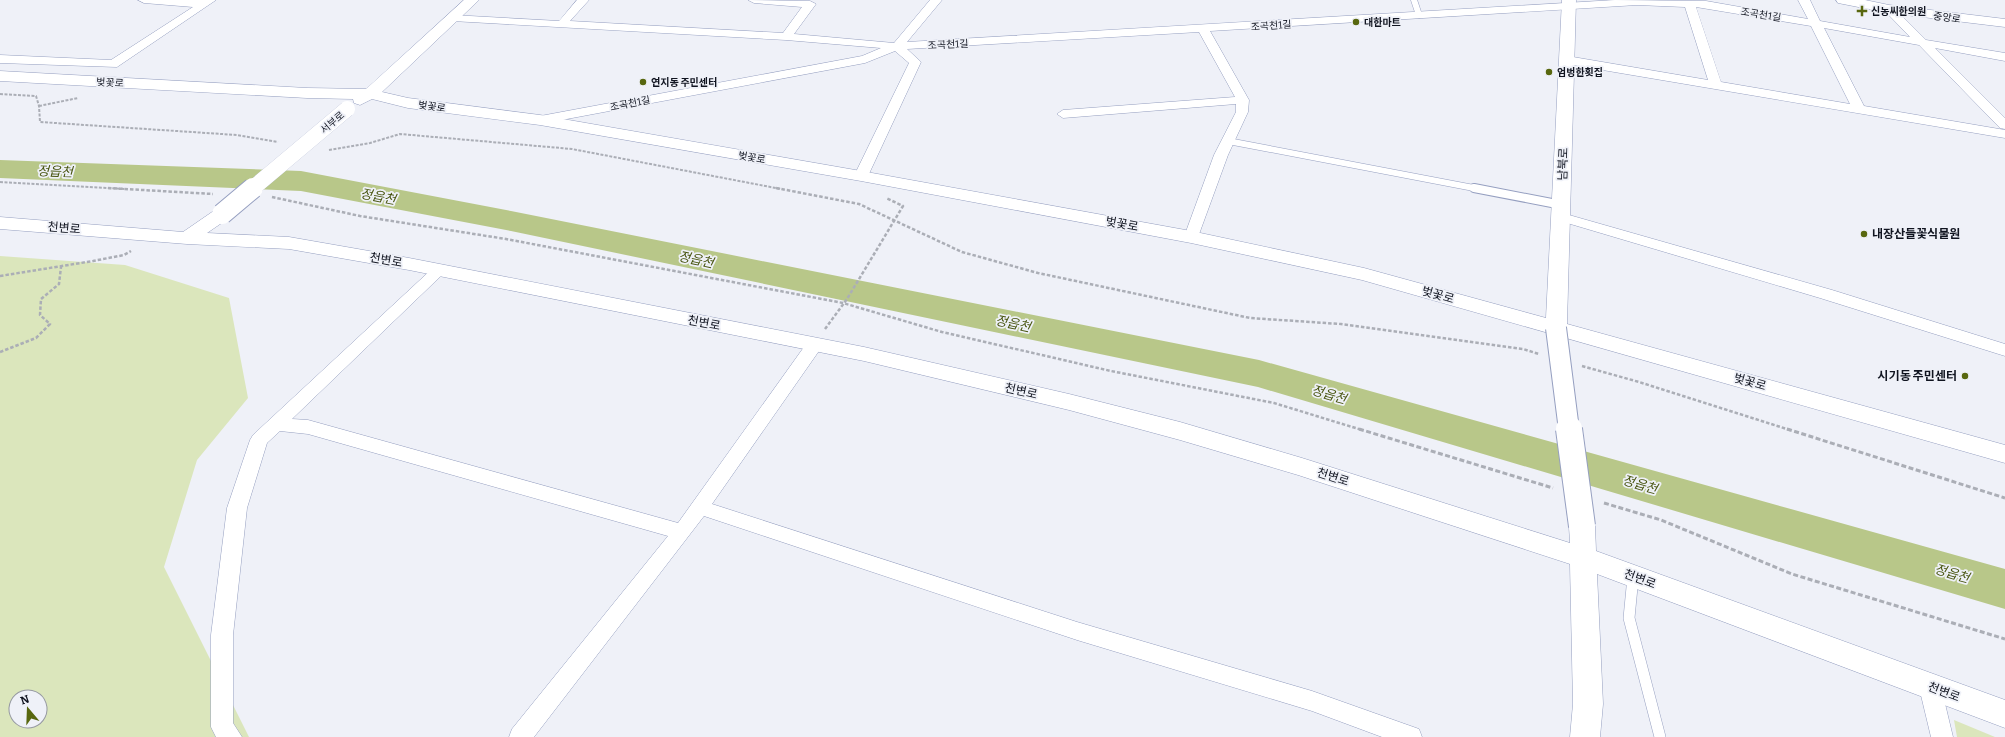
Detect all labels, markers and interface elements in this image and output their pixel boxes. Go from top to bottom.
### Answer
marker: 신농씨한의원 [1856,5,1868,17]
street label: 조곡천1길 [1740,6,1782,24]
place label: 신농씨한의원 [1871,6,1926,18]
street label: 중앙로 [1932,10,1961,26]
marker: 대한마트 [1351,17,1361,27]
place label: 대한마트 [1364,17,1401,29]
street label: 조곡천1길 [1250,19,1292,33]
street label: 조곡천1길 [927,38,969,52]
place label: 엄벙한횟집 [1557,66,1603,79]
marker: 엄벙한횟집 [1544,67,1554,77]
street label: 벚꽃로 [96,76,124,90]
marker: 연지동 주민센터 [638,77,648,87]
place label: 연지동 주민센터 [651,77,717,89]
street label: 조곡천1길 [609,94,651,114]
street label: 벚꽃로 [417,99,446,115]
street label: 서부로 [318,109,347,136]
street label: 남북로 [1555,147,1571,181]
street label: 벚꽃로 [737,150,766,166]
water label: 정읍천 [37,163,74,180]
water label: 정읍천 [359,186,398,207]
street label: 벚꽃로 [1104,214,1140,234]
street label: 천변로 [47,220,81,236]
place label: 내장산들꽃식물원 [1872,227,1960,241]
marker: 내장산들꽃식물원 [1859,229,1869,239]
water label: 정읍천 [677,248,716,271]
street label: 천변로 [368,250,404,270]
street label: 벚꽃로 [1420,284,1456,306]
water label: 정읍천 [994,312,1033,335]
street label: 천변로 [686,313,722,333]
place label: 시기동 주민센터 [1878,369,1957,383]
street label: 벚꽃로 [1732,371,1768,393]
marker: 시기동 주민센터 [1960,371,1970,381]
street label: 천변로 [1003,380,1039,402]
water label: 정읍천 [1310,382,1349,407]
street label: 천변로 [1315,465,1351,489]
water label: 정읍천 [1621,472,1660,497]
water label: 정읍천 [1933,561,1972,586]
street label: 천변로 [1622,567,1658,591]
street label: 천변로 [1926,680,1962,704]
north arrow [8,689,48,729]
text: N [19,692,32,708]

